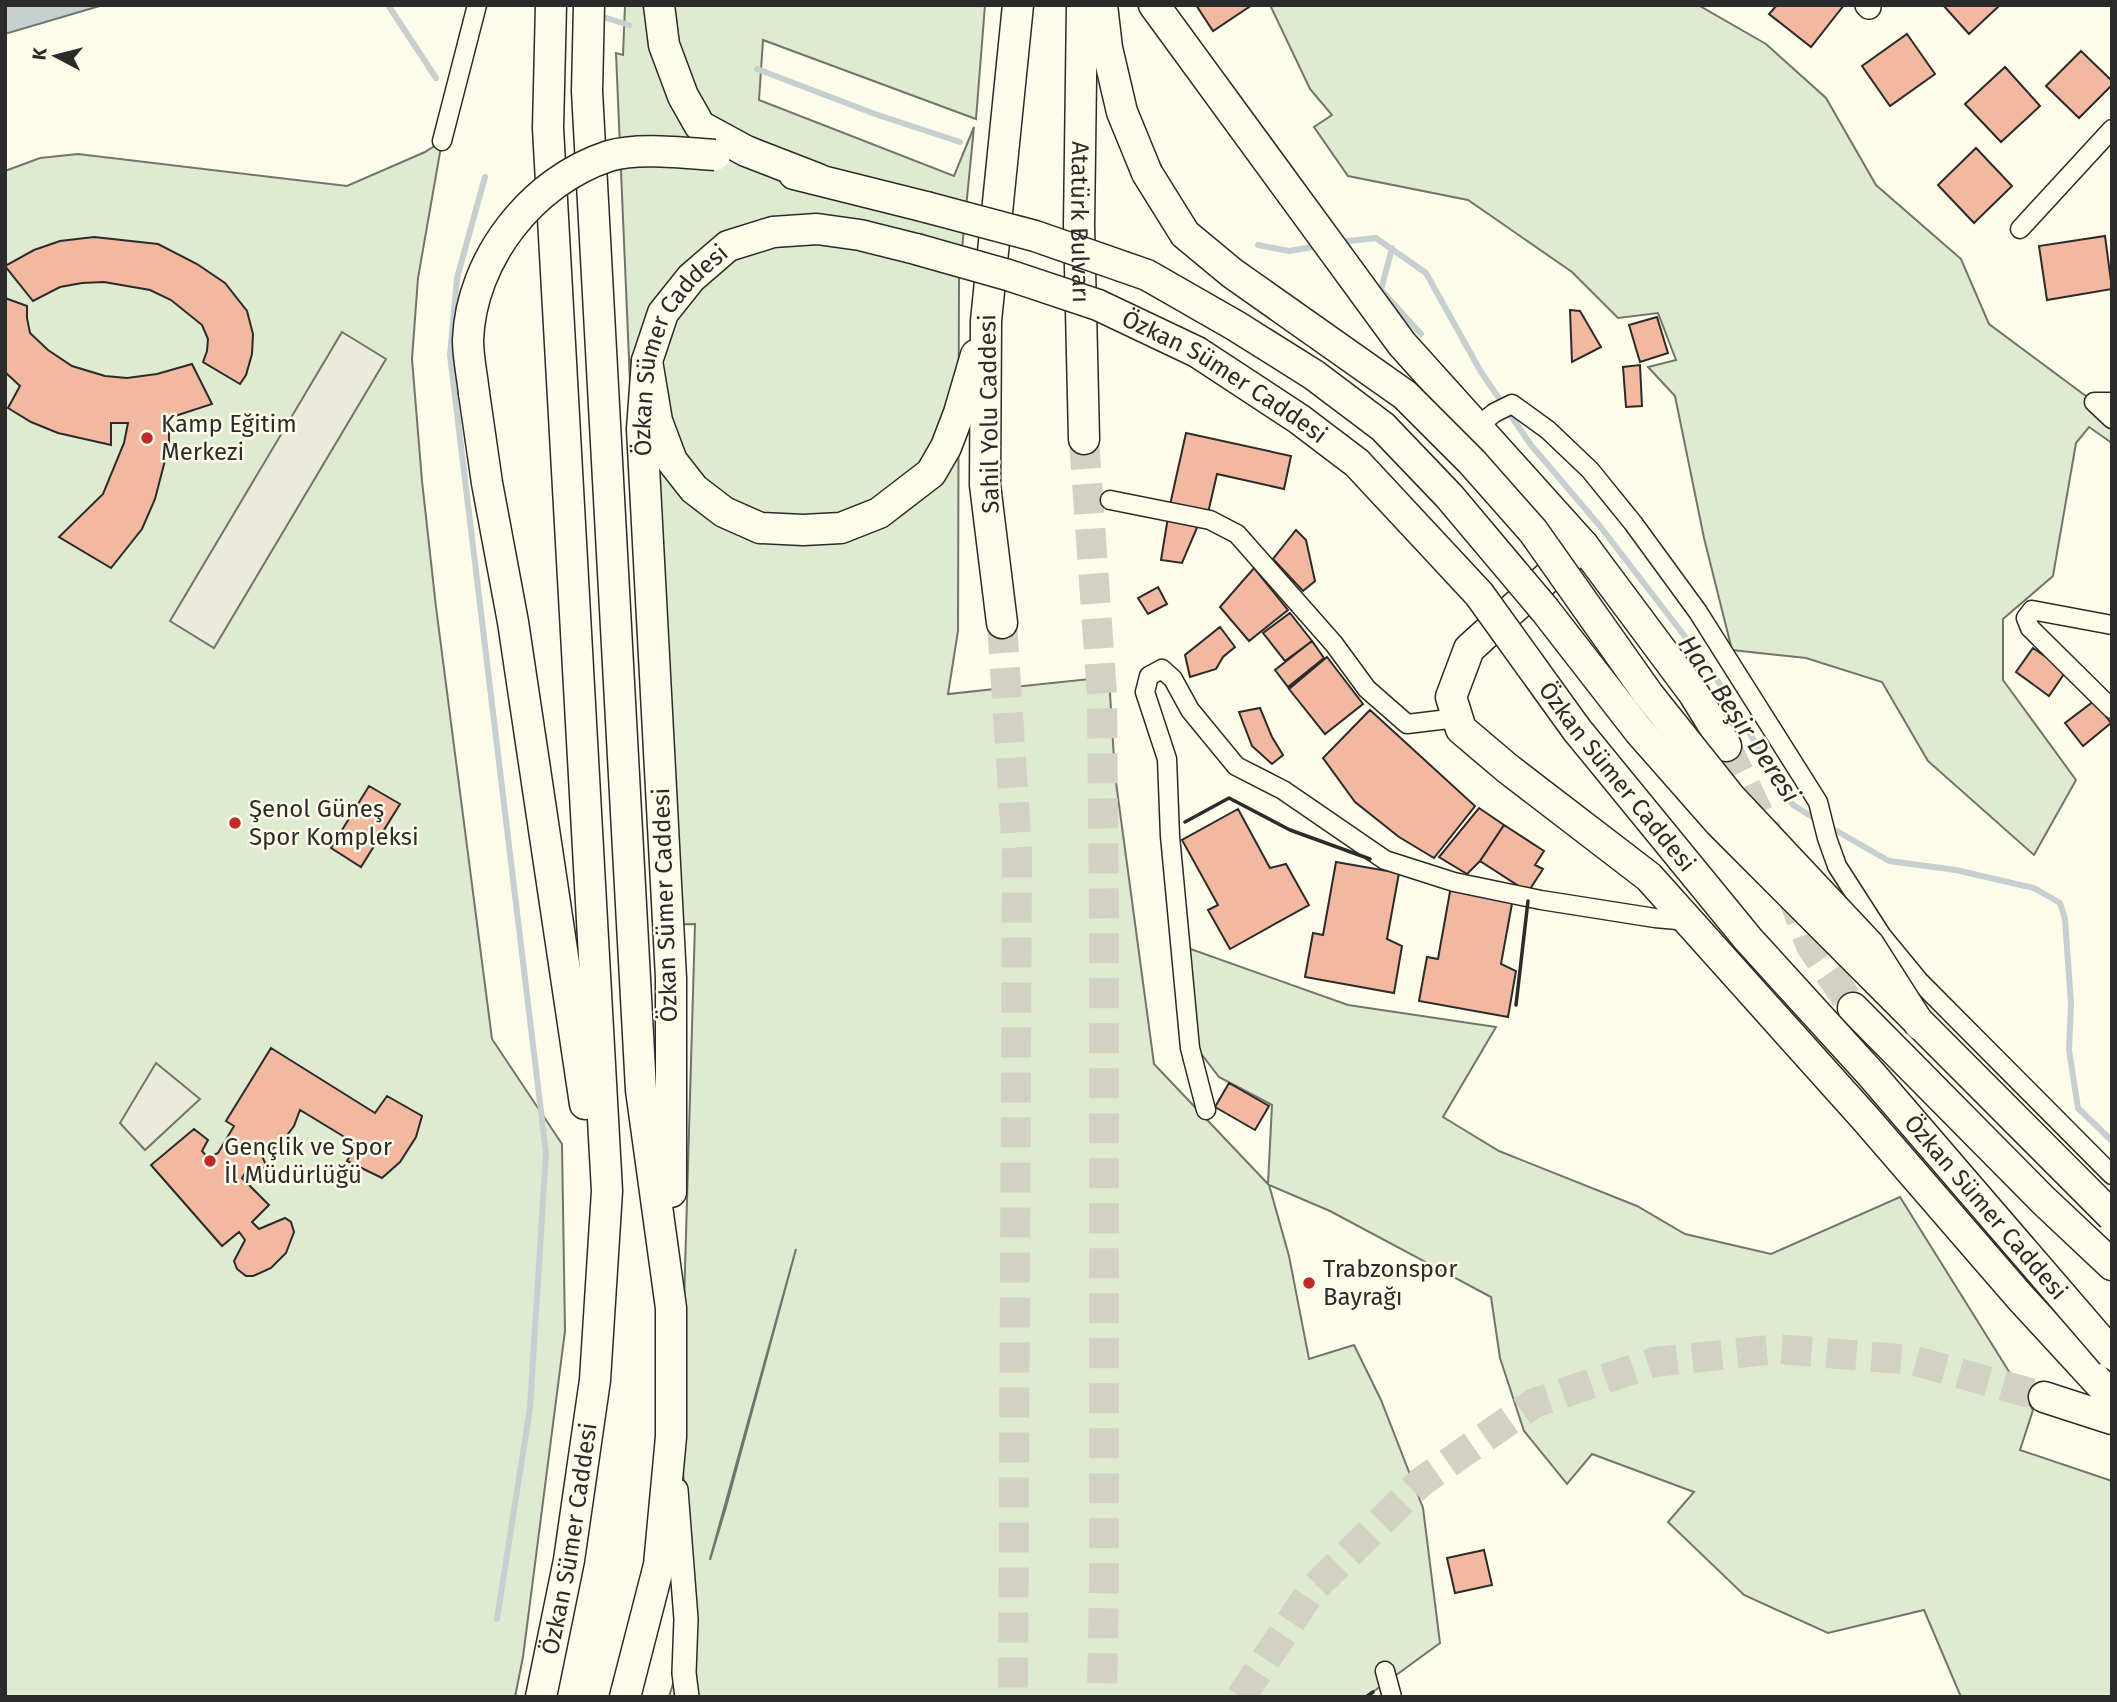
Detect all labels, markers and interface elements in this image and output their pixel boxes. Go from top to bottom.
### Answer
north arrow [21,21,91,91]
text: K [27,46,52,61]
street label: Atatürk Bulvarı [1065,141,1095,303]
street label: Özkan Sümer Caddesi [628,239,733,457]
street label: Özkan Sümer Caddesi [1117,304,1332,449]
street label: Sahil Yolu Caddesi [973,314,1005,514]
place label: Kamp Eğitim Merkezi [161,410,297,466]
marker: Kamp Eğitim Merkezi [139,430,155,446]
water label: Hacı Beşir Deresi [1672,629,1806,809]
street label: Özkan Sümer Caddesi [1533,676,1701,877]
street label: Özkan Sümer Caddesi [647,787,683,1023]
place label: Şenol Güneş Spor Kompleksi [249,795,419,851]
marker: Şenol Güneş Spor Kompleksi [227,815,243,831]
street label: Özkan Sümer Caddesi [1898,1109,2073,1305]
place label: Gençlik ve Spor İl Müdürlüğü [224,1133,393,1189]
marker: Gençlik ve Spor İl Müdürlüğü [202,1153,218,1169]
place label: Trabzonspor Bayrağı [1323,1255,1458,1311]
marker: Trabzonspor Bayrağı [1301,1275,1317,1291]
street label: Özkan Sümer Caddesi [536,1421,603,1657]

